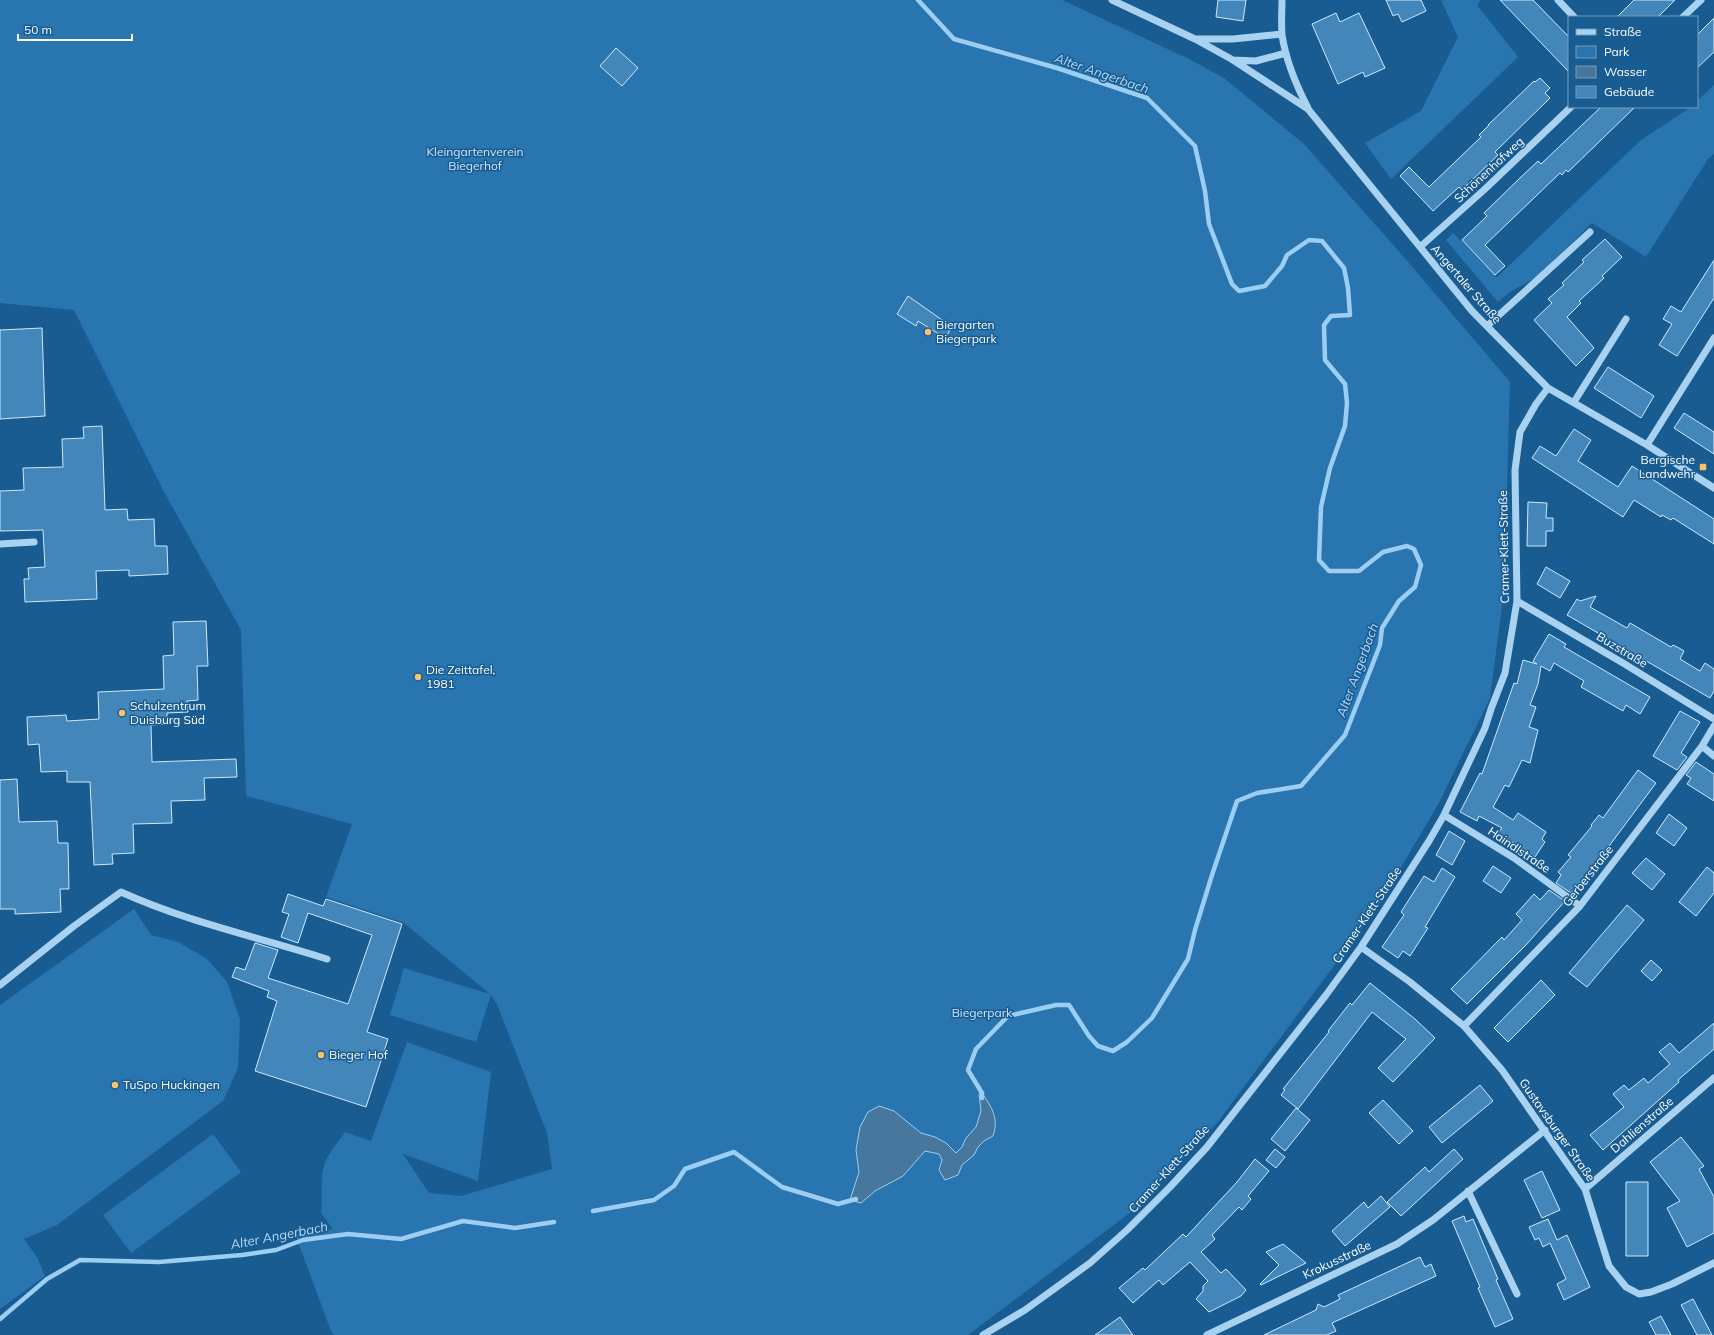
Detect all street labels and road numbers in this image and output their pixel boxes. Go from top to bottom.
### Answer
street label: Schönenhofweg [1451,134,1527,206]
street label: Angertaler Straße [1428,241,1505,326]
street label: Cramer-Klett-Straße [1495,490,1512,604]
street label: Buzstraße [1594,628,1651,671]
street label: Haindlstraße [1485,823,1553,876]
street label: Gerberstraße [1559,842,1616,909]
street label: Cramer-Klett-Straße [1329,864,1404,966]
street label: Gustavsburger Straße [1516,1075,1599,1184]
street label: Dahlienstraße [1607,1093,1676,1156]
street label: Cramer-Klett-Straße [1125,1122,1212,1216]
street label: Krokusstraße [1300,1237,1373,1282]

